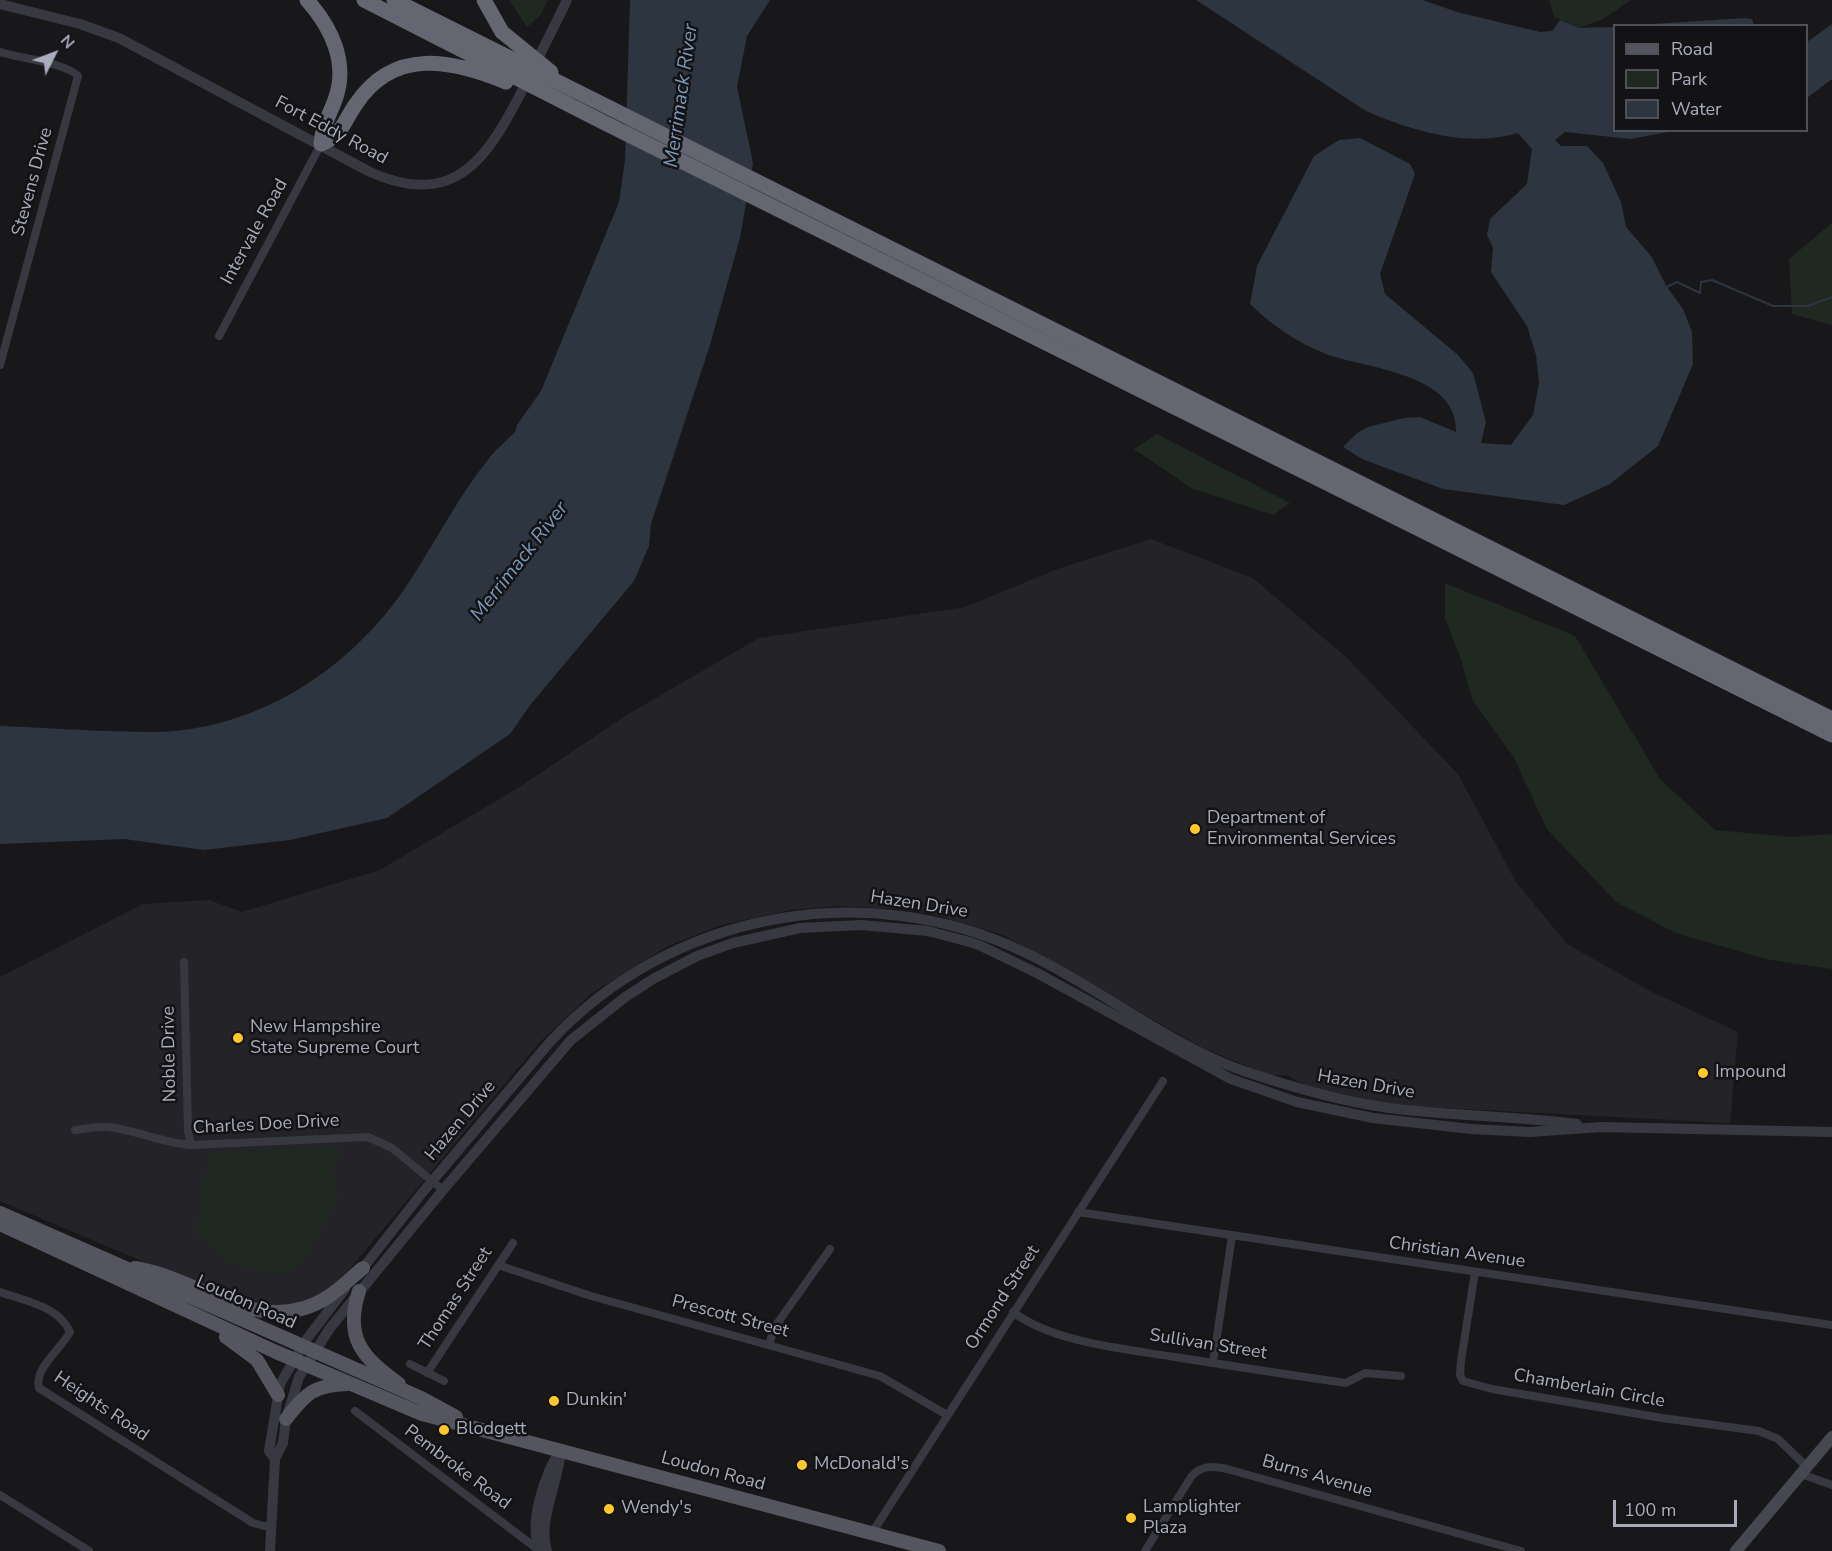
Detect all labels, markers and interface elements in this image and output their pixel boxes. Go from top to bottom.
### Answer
water label: Merrimack River [660,23,704,169]
north arrow [24,24,84,84]
legend [1613,24,1808,132]
text: N [55,30,80,54]
text: Road [1671,37,1713,61]
text: Park [1671,67,1707,91]
street label: Fort Eddy Road [271,92,391,170]
text: Water [1671,97,1722,121]
street label: Stevens Drive [8,125,58,239]
street label: Intervale Road [217,175,293,289]
water label: Merrimack River [466,498,574,626]
place label: Department of Environmental Services [1207,808,1396,850]
marker: Department of Environmental Services [1188,822,1202,836]
street label: Hazen Drive [869,887,969,923]
street label: Noble Drive [158,1006,182,1102]
place label: New Hampshire State Supreme Court [250,1017,419,1060]
marker: New Hampshire State Supreme Court [231,1031,245,1045]
place label: Impound [1715,1062,1786,1084]
street label: Hazen Drive [1316,1066,1416,1104]
marker: Impound [1696,1066,1710,1080]
street label: Hazen Drive [421,1076,501,1166]
street label: Charles Doe Drive [192,1110,340,1140]
street label: Christian Avenue [1387,1233,1527,1273]
street label: Ormond Street [961,1242,1045,1354]
street label: Thomas Street [415,1243,497,1355]
street label: Loudon Road [193,1271,299,1335]
street label: Prescott Street [669,1291,791,1343]
street label: Sullivan Street [1148,1325,1268,1365]
street label: Chamberlain Circle [1512,1365,1666,1413]
street label: Heights Road [49,1367,153,1447]
place label: Dunkin' [566,1390,627,1412]
marker: Dunkin' [547,1394,561,1408]
place label: Blodgett [456,1419,526,1441]
street label: Pembroke Road [400,1421,514,1515]
marker: Blodgett [437,1423,451,1437]
street label: Loudon Road [659,1448,767,1496]
street label: Burns Avenue [1259,1451,1375,1503]
place label: McDonald's [814,1454,909,1476]
marker: McDonald's [795,1458,809,1472]
scale bar [1616,1488,1740,1526]
place label: Lamplighter Plaza [1143,1497,1241,1540]
place label: Wendy's [621,1498,692,1520]
text: 100 m [1624,1498,1676,1522]
marker: Wendy's [602,1502,616,1516]
marker: Lamplighter Plaza [1124,1511,1138,1525]

